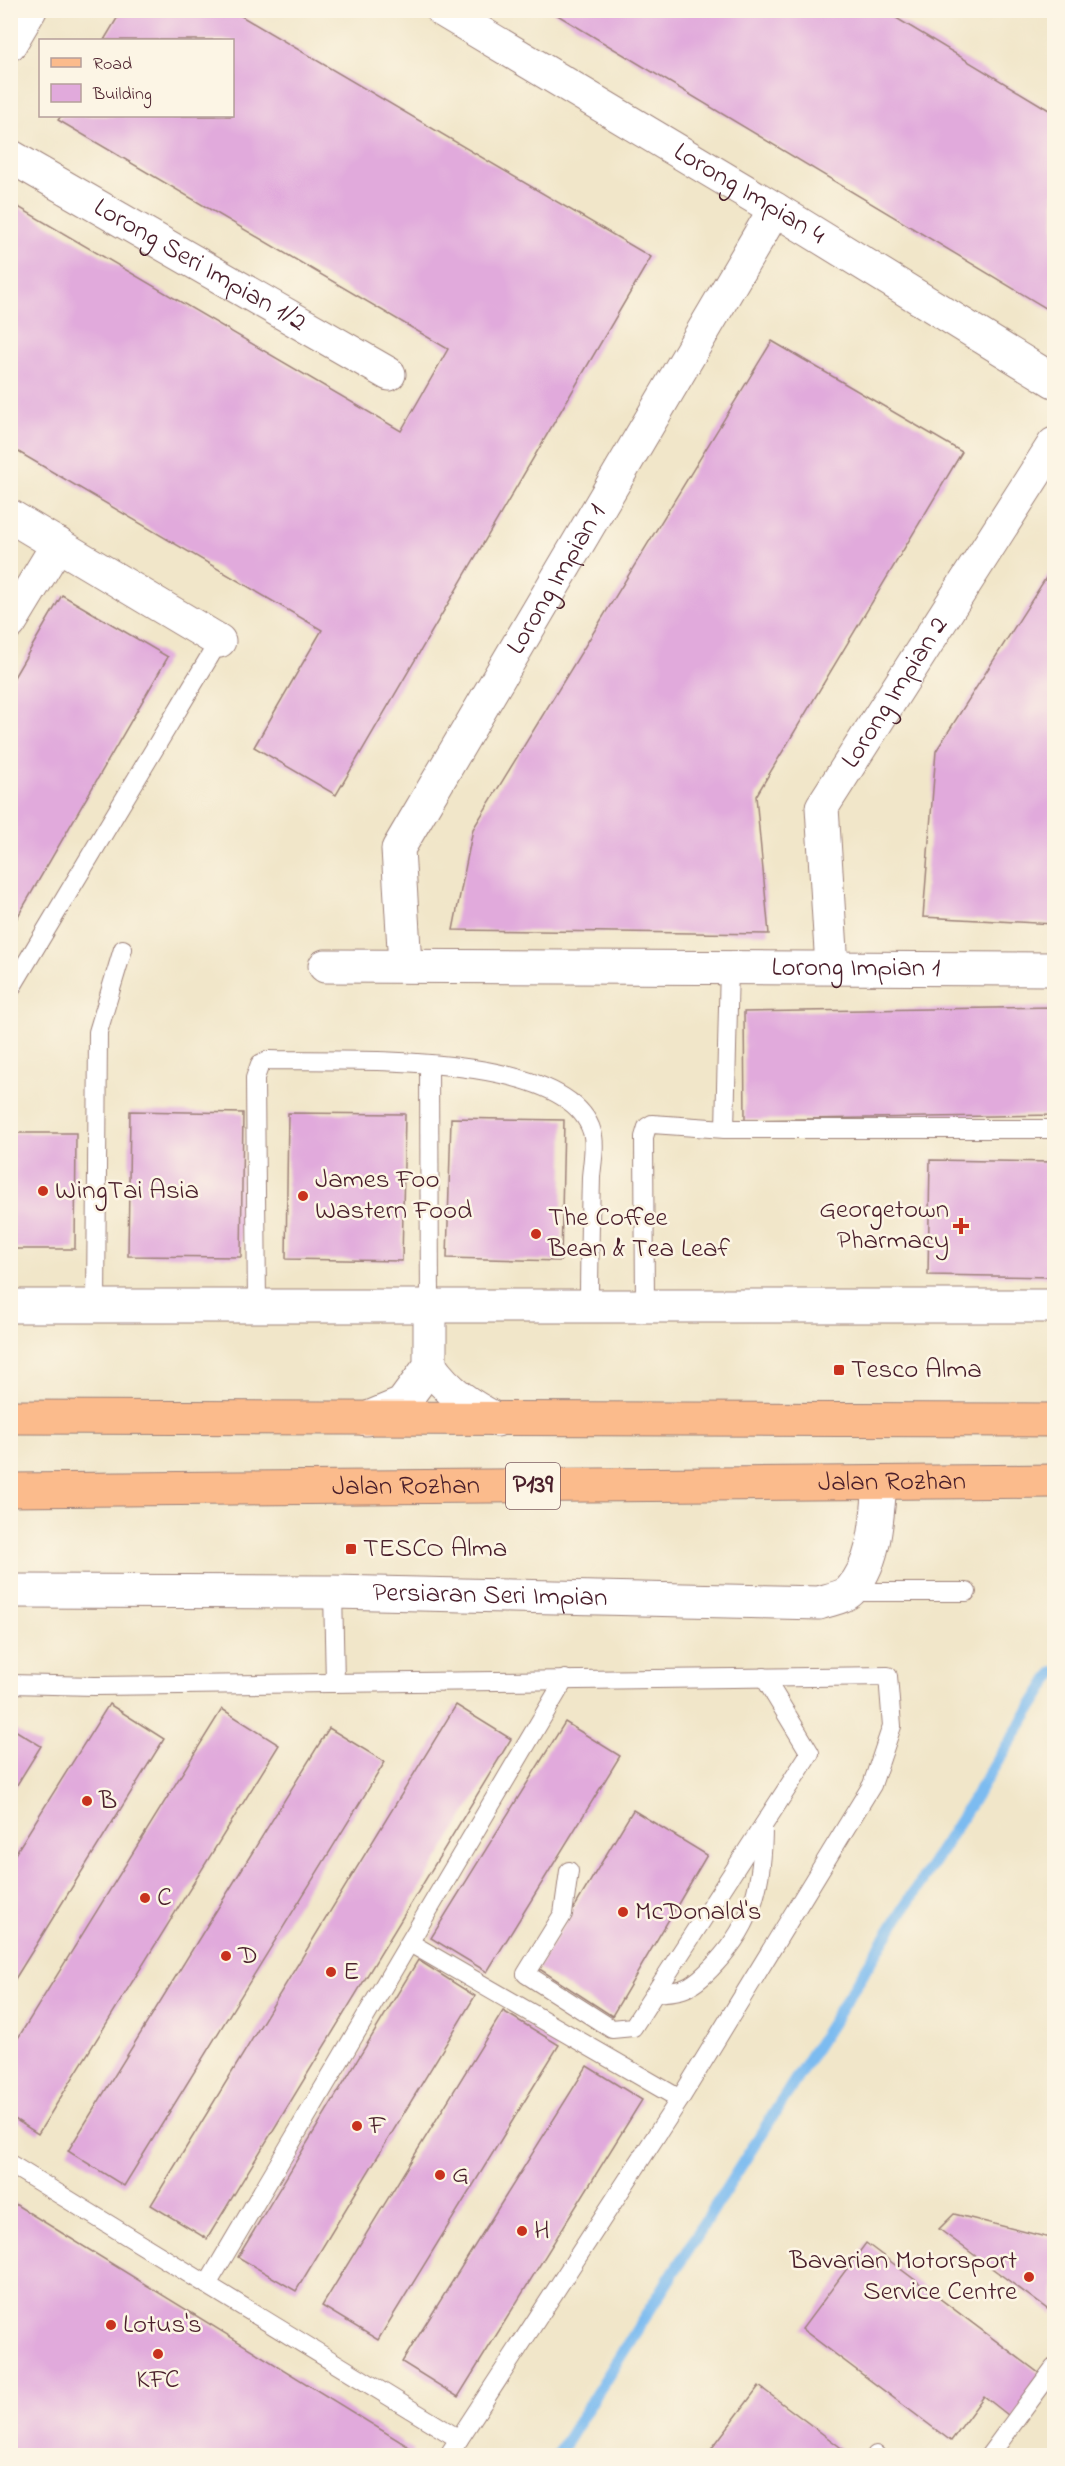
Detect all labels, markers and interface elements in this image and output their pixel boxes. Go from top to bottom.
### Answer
legend [39,39,234,117]
text: Road [93,52,132,78]
text: Building [92,82,152,109]
street label: Lorong Impian 4 [666,133,833,255]
street label: Lorong Seri Impian 1/2 [86,188,314,342]
street label: Lorong Impian 1 [497,497,616,662]
street label: Lorong Impian 2 [832,609,958,776]
street label: Lorong Impian 1 [772,948,940,988]
place label: James Foo Wastern Food [315,1161,472,1231]
place label: WingTai Asia [55,1172,199,1211]
marker: WingTai Asia [36,1184,50,1198]
marker: James Foo Wastern Food [296,1189,310,1203]
place label: Georgetown Pharmacy [819,1191,949,1261]
place label: The Coffee Bean & Tea Leaf [547,1199,731,1269]
marker: Georgetown Pharmacy [954,1219,968,1233]
marker: The Coffee Bean & Tea Leaf [529,1227,543,1241]
place label: Tesco Alma [851,1351,982,1390]
marker: Tesco Alma [832,1363,846,1377]
street label: Jalan Rozhan [818,1462,966,1503]
road number: P139 [506,1463,560,1509]
street label: Jalan Rozhan [332,1466,480,1507]
place label: TESCO Alma [363,1530,507,1569]
marker: TESCO Alma [344,1542,358,1556]
street label: Persiaran Seri Impian [372,1573,608,1618]
place label: B [98,1782,117,1821]
marker: B [80,1794,94,1808]
place label: C [157,1879,172,1918]
marker: C [138,1891,152,1905]
place label: McDonald's [635,1893,761,1932]
marker: McDonald's [616,1905,630,1919]
place label: D [237,1937,258,1976]
marker: D [219,1949,233,1963]
place label: E [343,1953,359,1992]
marker: E [324,1965,338,1979]
place label: F [368,2107,387,2146]
marker: F [350,2119,364,2133]
place label: G [452,2156,469,2195]
marker: G [433,2168,447,2182]
place label: H [534,2212,550,2251]
marker: H [515,2224,529,2238]
place label: Bavarian Motorsport Service Centre [789,2242,1018,2312]
marker: Bavarian Motorsport Service Centre [1022,2270,1036,2284]
place label: Lotus's [123,2306,202,2345]
marker: Lotus's [104,2318,118,2332]
marker: KFC [151,2347,165,2361]
place label: KFC [136,2361,180,2400]

